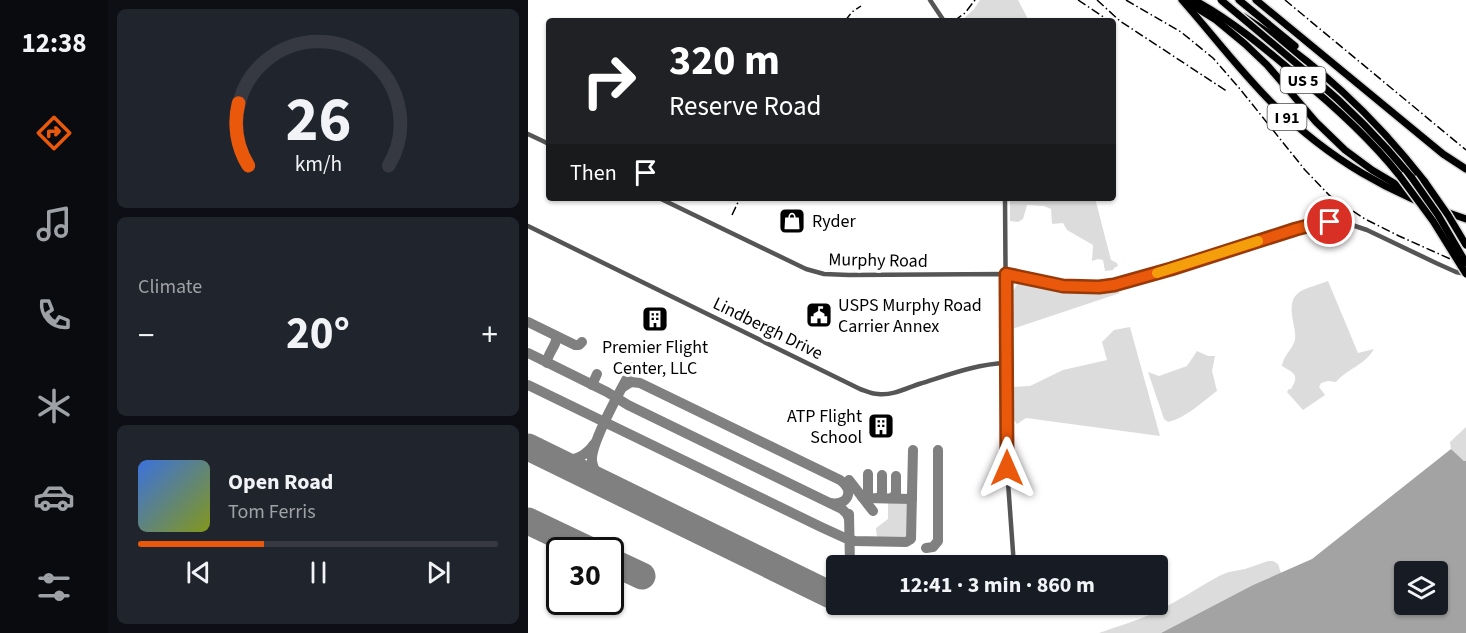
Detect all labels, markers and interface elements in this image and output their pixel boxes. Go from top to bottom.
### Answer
text: 12:38 [21,24,87,63]
text: 320 m [669,31,780,91]
icon: right [570,42,648,120]
road number: US 5 [1280,67,1326,93]
text: 26 [285,76,351,165]
text: Reserve Road [669,87,822,126]
road number: I 91 [1268,104,1306,130]
icon: directions [33,112,75,154]
text: km/h [294,149,342,180]
icon: arrive [629,156,662,189]
text: Then [570,157,617,189]
pin [1304,196,1355,247]
icon: music [33,203,75,245]
icon: arrive [1313,205,1346,238]
shop icon: Ryder [777,206,807,236]
place label: Ryder [812,209,856,234]
street label: Murphy Road [828,247,928,274]
text: Climate [138,273,202,301]
street label: Lindbergh Drive [709,291,827,366]
place label: USPS Murphy Road Carrier Annex [838,293,982,339]
icon: phone [33,294,75,336]
public building icon: USPS Murphy Road Carrier Annex [804,300,834,330]
text: 20° [286,302,350,366]
building icon: Premier Flight Center, LLC [640,304,670,334]
text: − [138,312,154,359]
text: + [482,312,498,359]
place label: Premier Flight Center, LLC [602,335,708,381]
icon: climate [33,385,75,427]
place label: ATP Flight School [787,404,862,450]
building icon: ATP Flight School [866,411,896,441]
position arrow [975,436,1039,500]
text: Open Road [228,466,333,498]
icon: car [33,476,75,518]
text: Tom Ferris [228,498,316,526]
speed limit sign: 30 [546,537,624,615]
icon: previous [182,556,215,589]
icon: pause [302,556,335,589]
icon: next [422,556,455,589]
map controls [1394,561,1448,615]
button: layers [1394,561,1448,615]
icon: filters [33,566,75,608]
text: 12:41 · 3 min · 860 m [899,569,1095,601]

